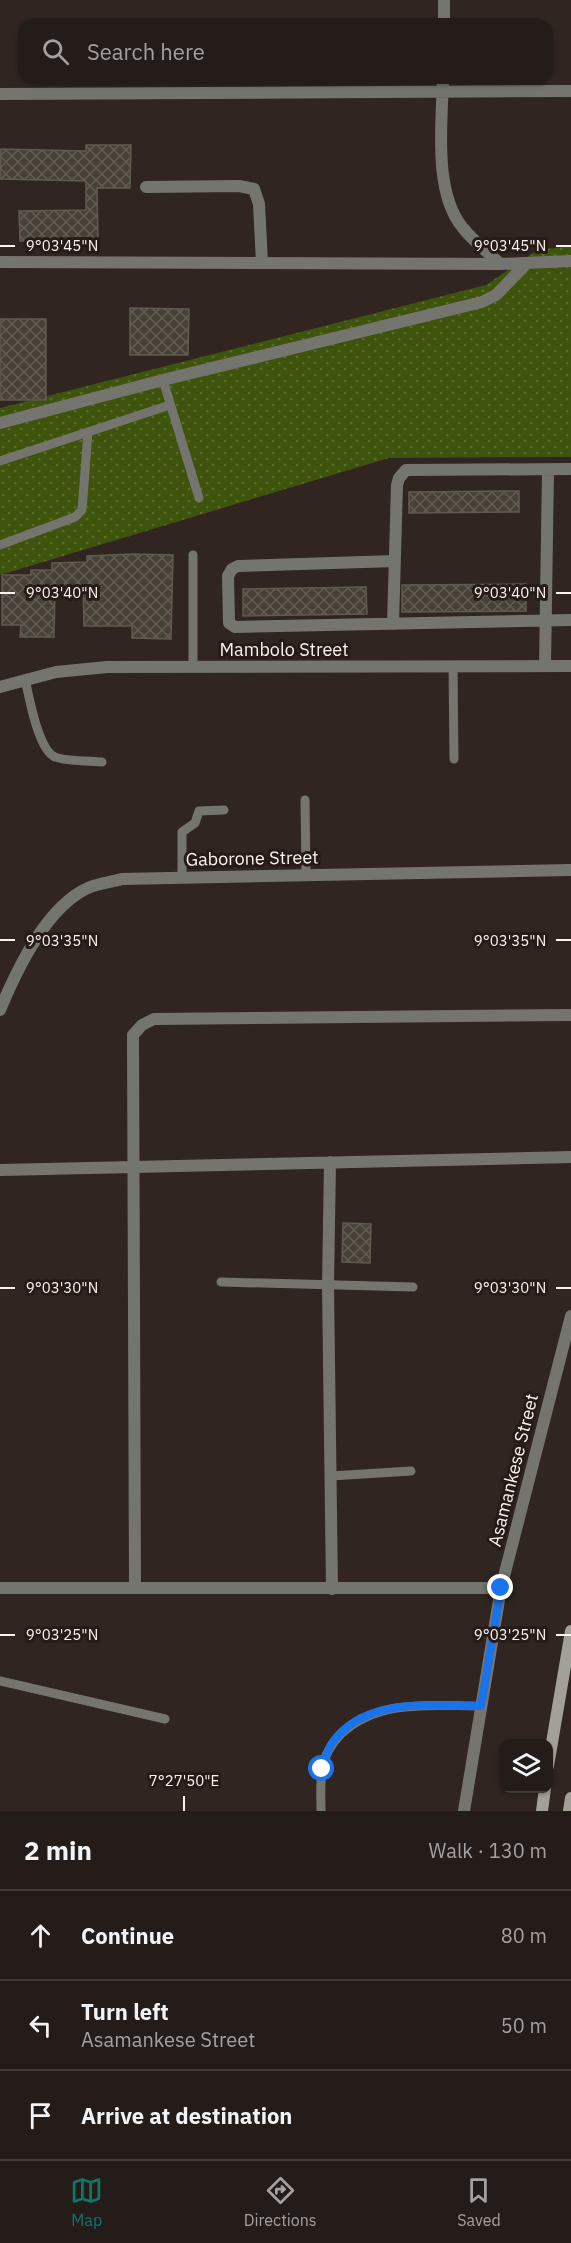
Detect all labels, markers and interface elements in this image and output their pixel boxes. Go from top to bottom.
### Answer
search box [18,18,553,84]
icon: search [39,35,72,68]
text: Search here [87,37,205,66]
text: 9°03'45"N [26,236,98,255]
text: 9°03'45"N [474,236,546,255]
text: 9°03'40"N [26,583,98,602]
text: 9°03'40"N [474,583,546,602]
street label: Mambolo Street [219,638,349,661]
street label: Gaborone Street [185,845,319,871]
text: 9°03'35"N [26,931,98,950]
text: 9°03'35"N [474,931,546,950]
text: 9°03'30"N [26,1278,98,1297]
text: 9°03'30"N [474,1278,546,1297]
street label: Asamankese Street [483,1391,543,1549]
route end [487,1574,513,1600]
text: 9°03'25"N [26,1625,98,1644]
text: 9°03'25"N [474,1625,546,1644]
map controls [499,1739,553,1793]
button: layers [499,1739,553,1793]
route start [308,1755,334,1781]
text: 7°27'50"E [149,1771,219,1790]
text: 2 min [24,1833,92,1867]
text: Walk · 130 m [429,1837,547,1864]
icon: ahead [24,1919,57,1952]
text: Continue [81,1921,174,1950]
text: 80 m [501,1922,547,1949]
text: Turn left [81,1997,169,2026]
icon: left [24,2009,57,2042]
text: 50 m [501,2012,547,2039]
text: Asamankese Street [81,2026,255,2053]
icon: arrive [24,2099,57,2132]
text: Arrive at destination [81,2101,292,2130]
tab: Map [70,2174,103,2230]
tab: Directions [244,2174,317,2230]
tab: Saved [457,2174,501,2230]

